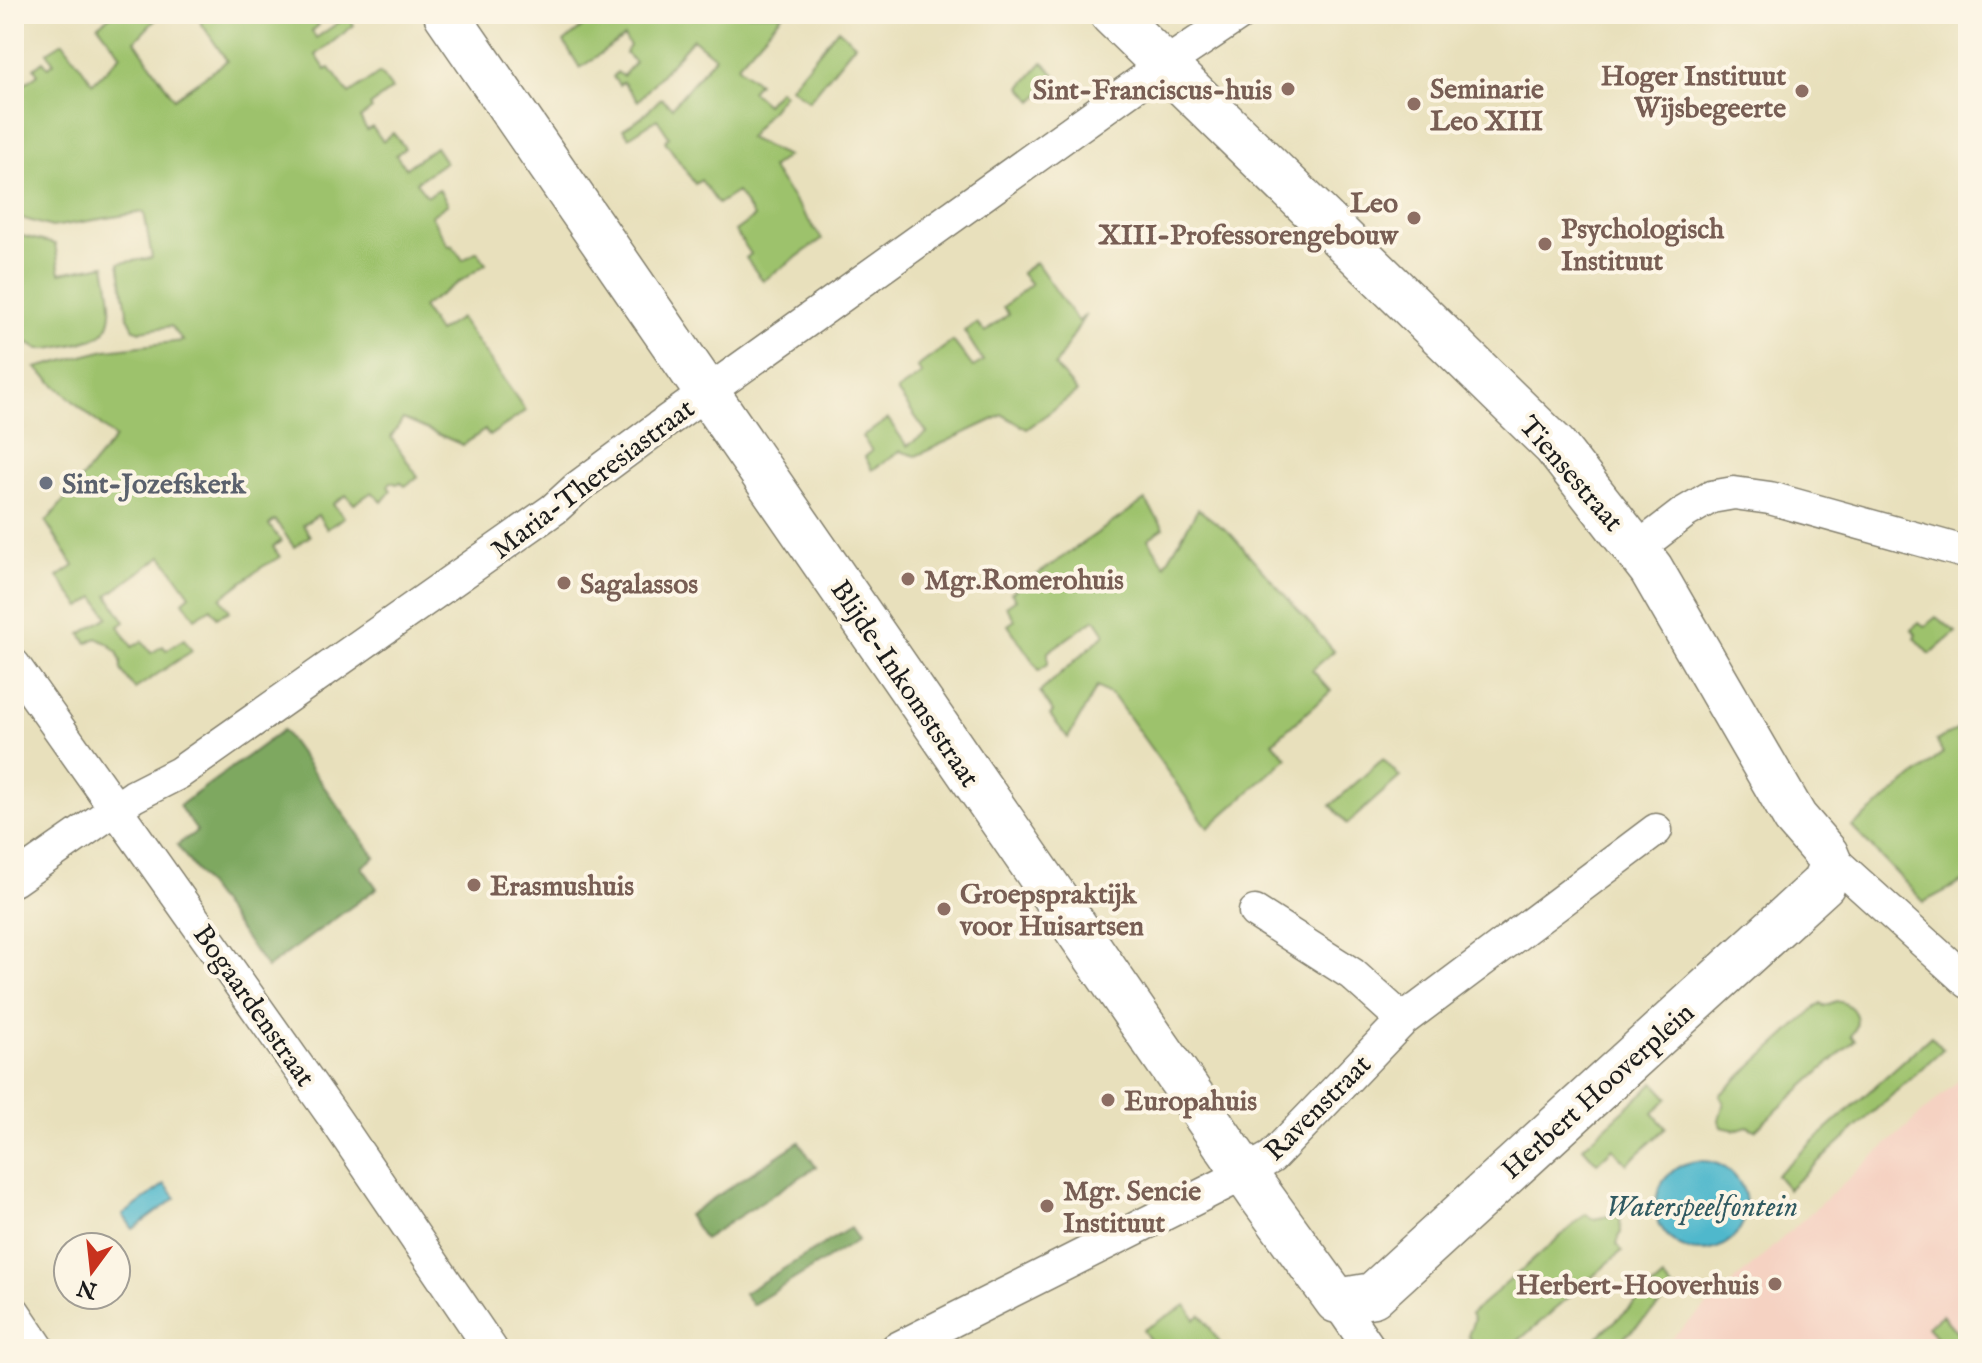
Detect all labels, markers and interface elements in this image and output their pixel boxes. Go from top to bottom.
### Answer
place label: Hoger Instituut Wijsbegeerte [1601,60,1786,127]
place label: Seminarie Leo XIII [1430,73,1544,140]
place label: Sint-Franciscus-huis [1033,74,1272,109]
marker: Sint-Franciscus-huis [1279,80,1297,98]
marker: Hoger Instituut Wijsbegeerte [1793,82,1811,100]
marker: Seminarie Leo XIII [1405,95,1423,113]
place label: Leo XIII-Professorengebouw [1098,187,1400,254]
marker: Leo XIII-Professorengebouw [1405,209,1423,227]
place label: Psychologisch Instituut [1561,213,1725,280]
marker: Psychologisch Instituut [1536,235,1554,253]
street label: Maria-Theresiastraat [485,392,702,568]
street label: Tiensestraat [1510,410,1630,540]
place label: Sint-Jozefskerk [62,468,247,503]
marker: Sint-Jozefskerk [37,474,55,492]
place label: Mgr.Romerohuis [924,564,1124,599]
place label: Sagalassos [580,568,698,603]
marker: Mgr.Romerohuis [899,570,917,588]
marker: Sagalassos [555,574,573,592]
street label: Blijde-Inkomststraat [822,574,986,795]
place label: Erasmushuis [490,870,634,905]
marker: Erasmushuis [465,876,483,894]
place label: Groepspraktijk voor Huisartsen [959,878,1144,945]
marker: Groepspraktijk voor Huisartsen [935,900,953,918]
street label: Bogaardenstraat [184,919,322,1094]
street label: Herbert Hooverplein [1495,996,1702,1188]
street label: Ravenstraat [1258,1048,1380,1169]
place label: Europahuis [1124,1085,1257,1120]
marker: Europahuis [1099,1091,1117,1109]
place label: Mgr. Sencie Instituut [1063,1175,1201,1242]
water label: Waterspeelfontein [1606,1189,1798,1227]
marker: Mgr. Sencie Instituut [1038,1197,1056,1215]
north arrow [52,1231,132,1311]
place label: Herbert-Hooverhuis [1516,1269,1759,1304]
text: N [75,1272,101,1305]
marker: Herbert-Hooverhuis [1766,1275,1784,1293]

